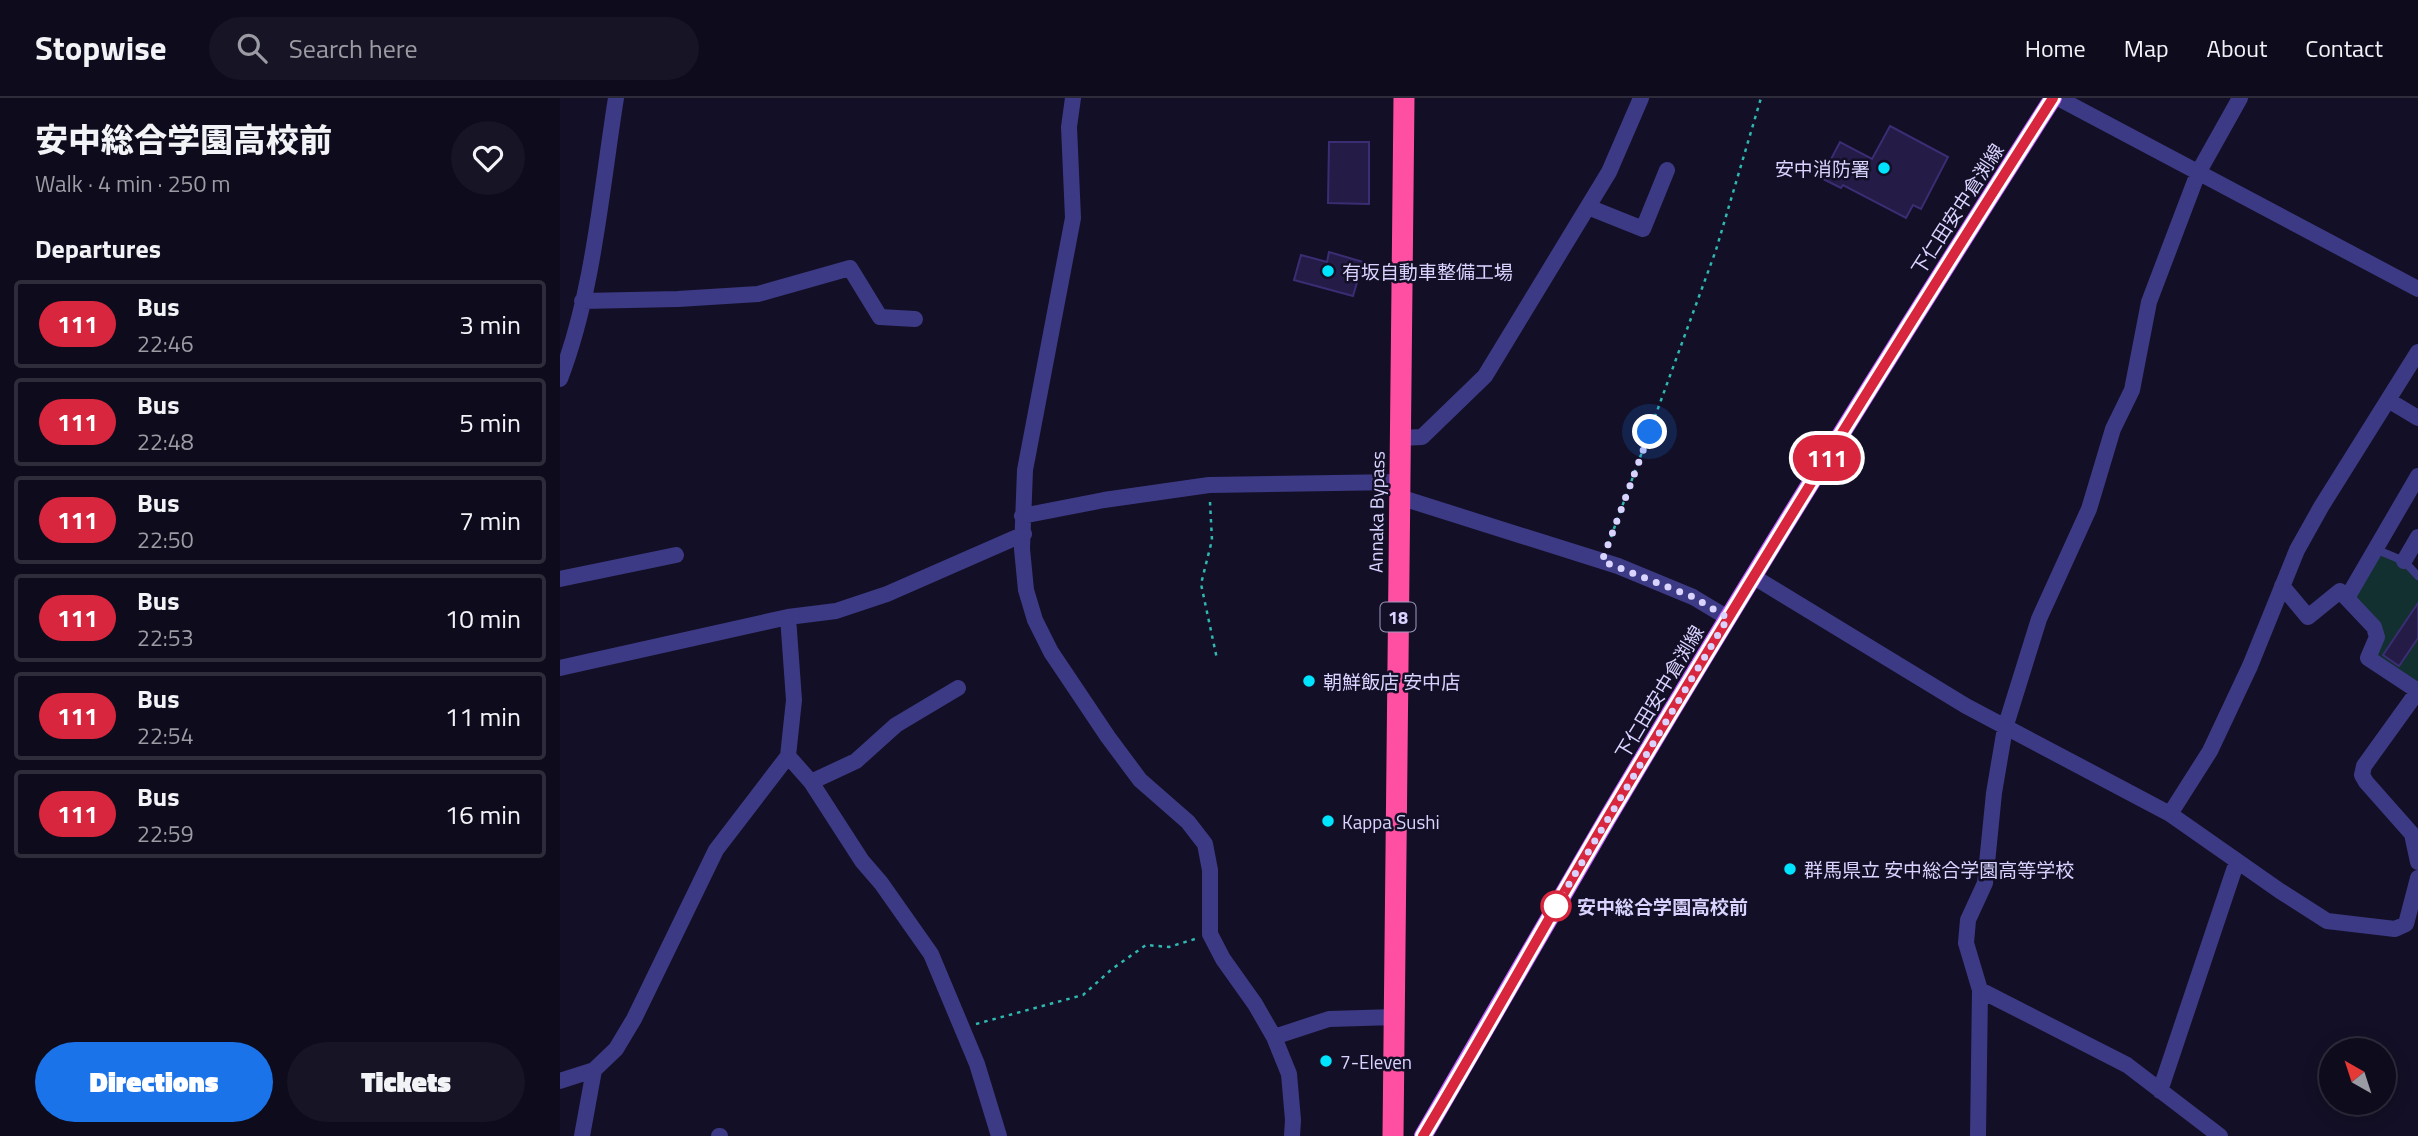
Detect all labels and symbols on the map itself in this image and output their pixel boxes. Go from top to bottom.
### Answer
street label: 下仁田安中倉渕線 [1903,137,2011,281]
place label: 安中消防署 [1775,154,1870,183]
marker: 安中消防署 [1876,160,1892,176]
place label: 有坂自動車整備工場 [1342,257,1513,286]
marker: 有坂自動車整備工場 [1320,263,1336,279]
your location [1632,414,1667,449]
line badge: 111 [1787,435,1867,481]
street label: Annaka Bypass [1360,451,1392,573]
road number: 18 [1380,602,1416,632]
street label: 下仁田安中倉渕線 [1607,619,1711,765]
place label: 朝鮮飯店 安中店 [1323,667,1460,696]
marker: 朝鮮飯店 安中店 [1301,673,1317,689]
place label: Kappa Sushi [1342,807,1440,836]
marker: Kappa Sushi [1320,813,1336,829]
place label: 群馬県立 安中総合学園高等学校 [1804,855,2074,884]
marker: 群馬県立 安中総合学園高等学校 [1782,861,1798,877]
marker: 安中総合学園高校前 [1541,891,1571,921]
place label: 安中総合学園高校前 [1577,892,1748,921]
north arrow [2319,1038,2396,1115]
place label: 7-Eleven [1340,1047,1412,1076]
marker: 7-Eleven [1318,1053,1334,1069]

